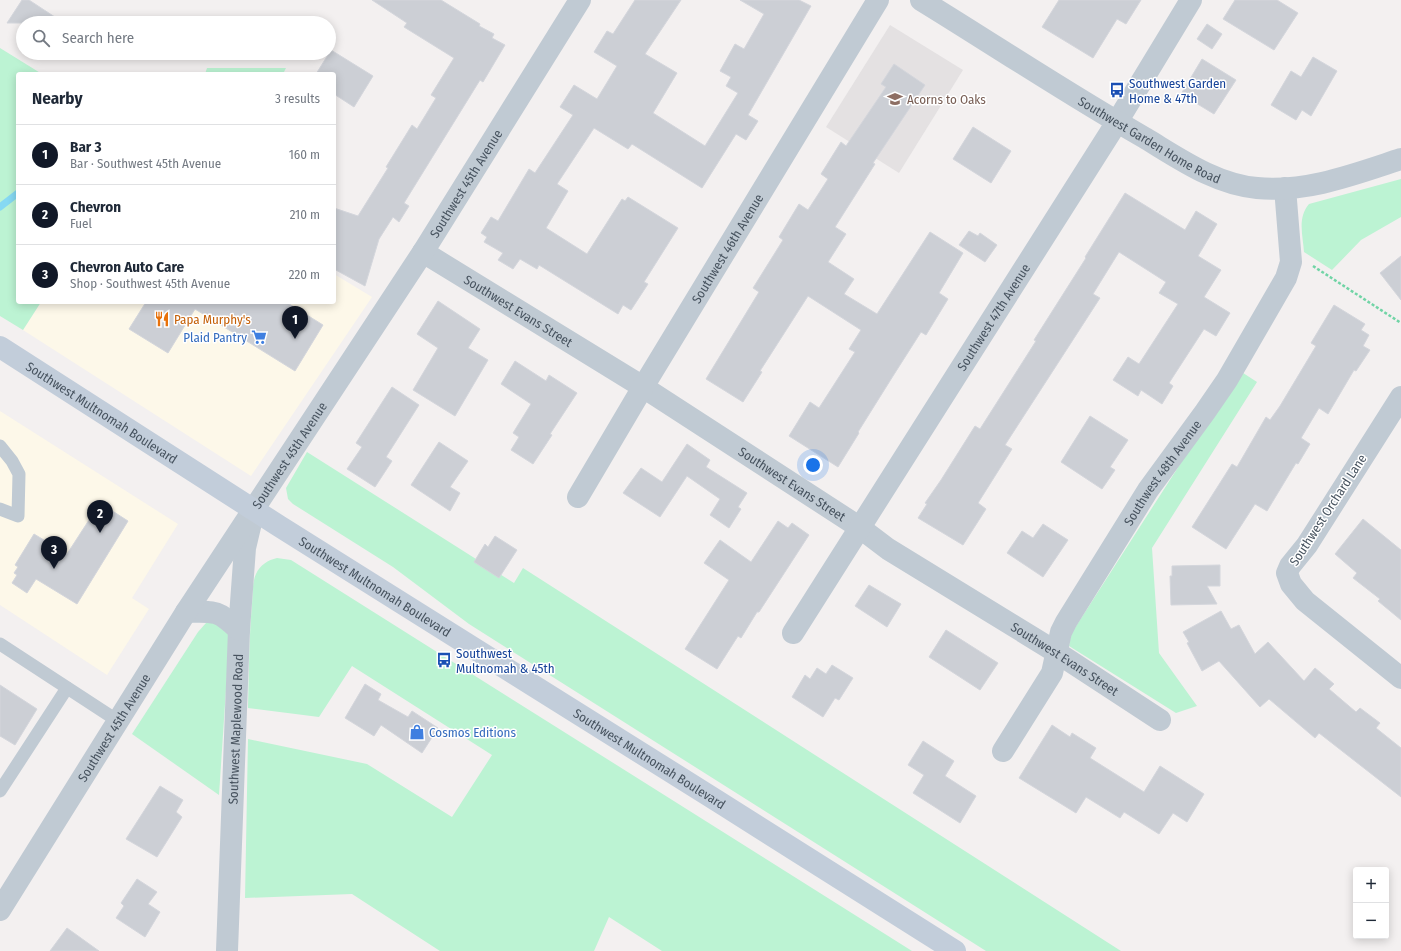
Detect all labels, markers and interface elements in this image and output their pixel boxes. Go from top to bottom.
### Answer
search box [16,16,336,60]
icon: search [30,27,52,49]
text: Search here [62,29,134,47]
place label: Southwest Garden Home & 47th [1129,76,1226,106]
bus stop icon: Southwest Garden Home & 47th [1108,81,1126,99]
text: Nearby [32,88,83,109]
school or university icon: Acorns to Oaks [886,90,904,108]
text: 3 results [275,91,320,106]
place label: Acorns to Oaks [907,92,986,107]
street label: Southwest Garden Home Road [1076,93,1223,186]
street label: Southwest 45th Avenue [426,127,505,240]
text: Bar 3 [70,138,102,156]
text: 1 [42,147,48,162]
text: 160 m [289,147,320,162]
text: Bar · Southwest 45th Avenue [70,156,221,171]
street label: Southwest 46th Avenue [688,191,766,306]
text: Chevron [70,198,121,216]
text: 2 [42,207,48,222]
text: 210 m [290,207,320,222]
text: Fuel [70,216,92,231]
text: Chevron Auto Care [70,258,184,276]
street label: Southwest 47th Avenue [954,261,1033,373]
text: 3 [42,267,48,282]
text: 220 m [289,267,320,282]
street label: Southwest Evans Street [462,272,576,350]
text: Shop · Southwest 45th Avenue [70,276,230,291]
pin: 1 [282,306,308,339]
restaurant icon: Papa Murphy's [153,310,171,328]
place label: Papa Murphy's [174,312,251,327]
supermarket icon: Plaid Pantry [250,328,268,346]
place label: Plaid Pantry [183,330,247,345]
street label: Southwest Multnomah Boulevard [24,358,180,466]
street label: Southwest 45th Avenue [249,399,330,511]
street label: Southwest 48th Avenue [1120,417,1204,528]
street label: Southwest Evans Street [736,444,849,524]
street label: Southwest Orchard Lane [1286,452,1370,568]
your location [803,455,823,475]
pin: 2 [87,500,113,533]
street label: Southwest Multnomah Boulevard [296,533,454,640]
pin: 3 [41,536,67,569]
street label: Southwest Evans Street [1008,619,1122,699]
place label: Southwest Multnomah & 45th [456,646,555,676]
bus stop icon: Southwest Multnomah & 45th [435,651,453,669]
street label: Southwest Maplewood Road [225,654,246,805]
street label: Southwest 45th Avenue [75,671,153,784]
street label: Southwest Multnomah Boulevard [571,705,728,812]
shop icon: Cosmos Editions [408,723,426,741]
place label: Cosmos Editions [429,725,516,740]
map controls [1353,867,1389,939]
button: + [1353,867,1389,903]
button: − [1353,903,1389,939]

